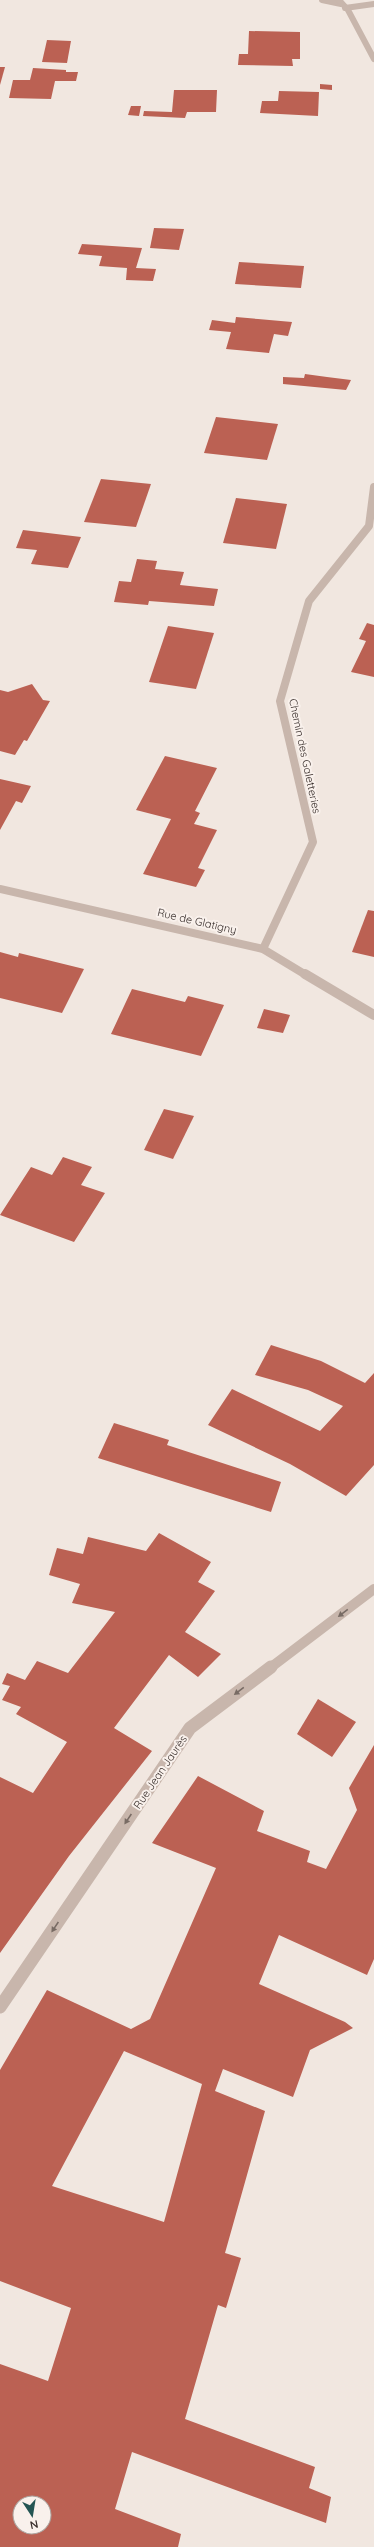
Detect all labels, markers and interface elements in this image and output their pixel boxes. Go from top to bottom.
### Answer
street label: Chemin des Galetteries [286,697,324,815]
street label: Rue de Glatigny [156,905,238,937]
one-way arrow [337,1608,348,1617]
one-way arrow [234,1687,245,1695]
street label: Rue Jean Jaurès [130,1733,190,1811]
one-way arrow [124,1814,132,1824]
one-way arrow [51,1922,59,1932]
north arrow [12,2495,52,2535]
text: N [29,2517,39,2532]

